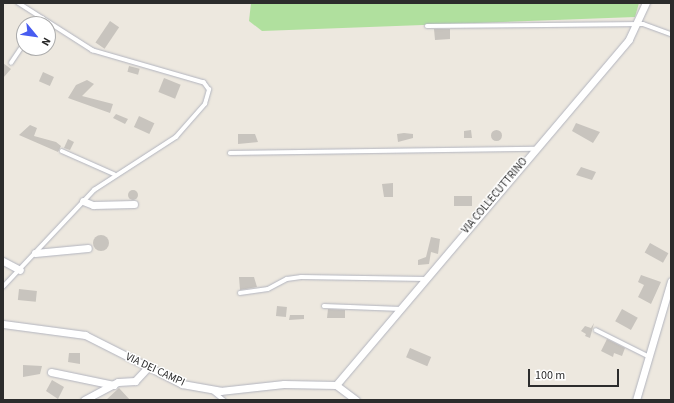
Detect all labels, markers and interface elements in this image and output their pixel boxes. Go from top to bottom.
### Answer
north arrow [16,16,56,56]
text: N [38,35,54,48]
street label: VIA COLLECUTTRINO [459,155,531,237]
street label: VIA DEI CAMPI [123,351,187,389]
scale bar [530,361,621,387]
text: 100 m [535,367,565,384]

